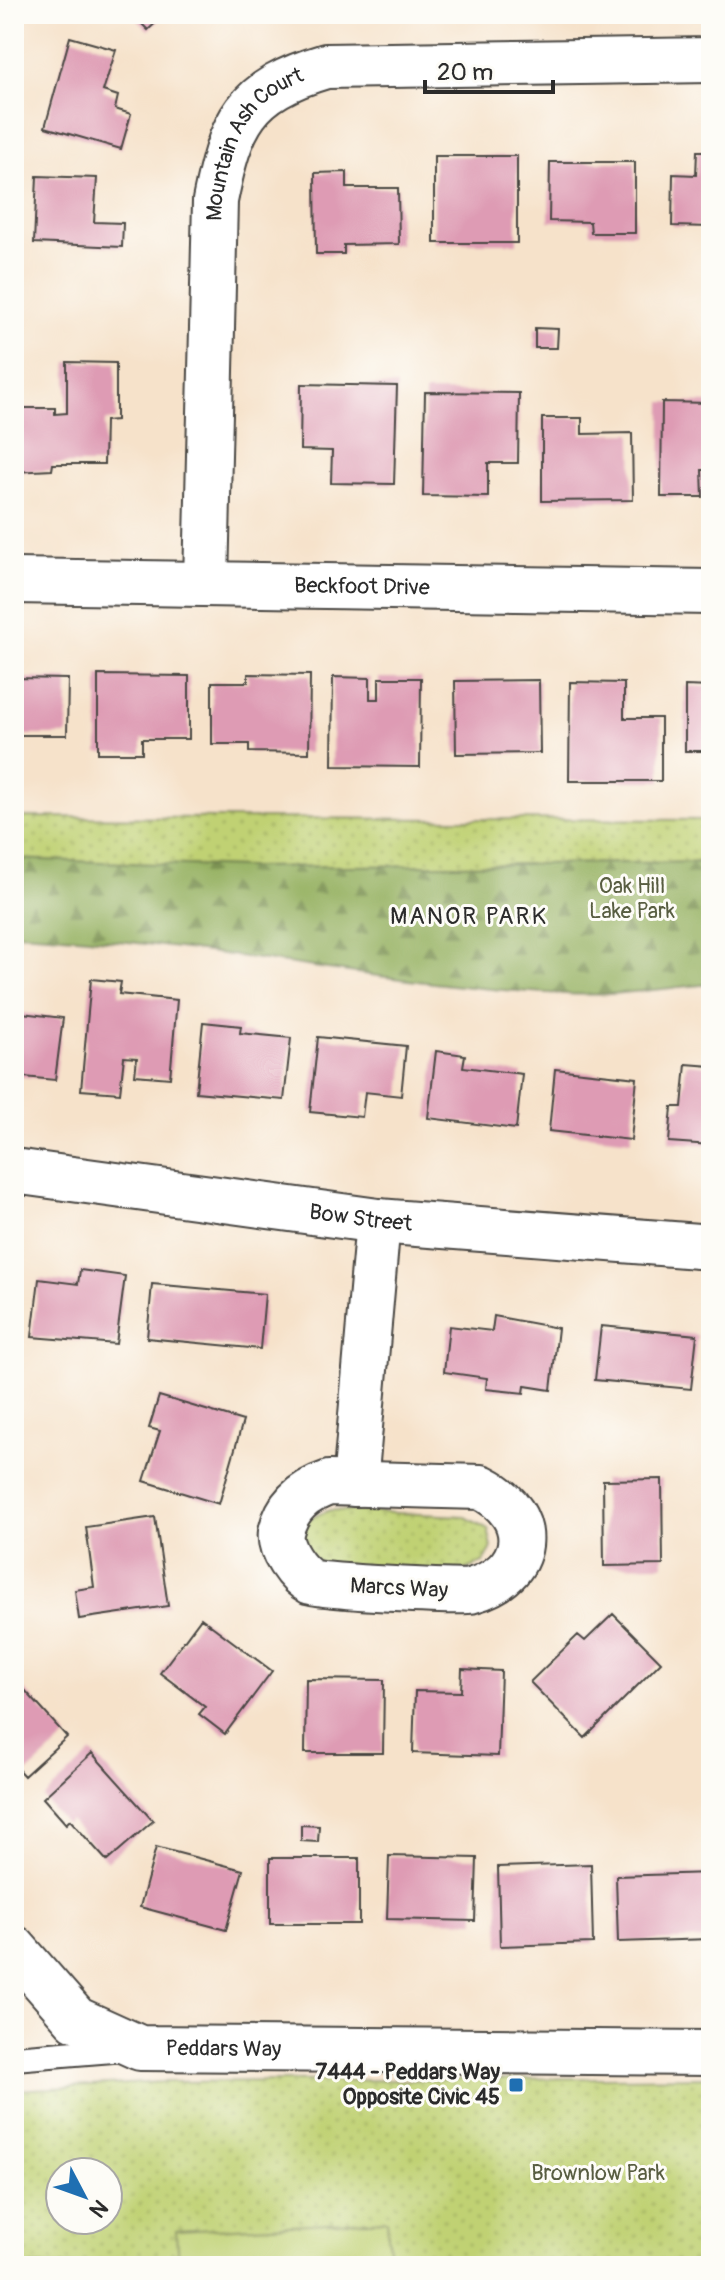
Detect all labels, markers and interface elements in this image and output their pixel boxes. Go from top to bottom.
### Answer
scale bar [425,44,553,94]
text: 20 m [437,58,493,87]
street label: Mountain Ash Court [200,61,308,221]
street label: Beckfoot Drive [294,571,430,602]
park label: Oak Hill Lake Park [589,872,675,925]
district label: MANOR PARK [390,902,548,931]
street label: Bow Street [308,1198,413,1238]
street label: Marcs Way [349,1571,449,1605]
street label: Peddars Way [165,2034,281,2063]
place label: 7444 - Peddars Way Opposite Civic 45 [316,2058,501,2111]
marker: 7444 - Peddars Way Opposite Civic 45 [507,2076,525,2094]
north arrow [44,2156,124,2236]
park label: Brownlow Park [531,2159,665,2187]
text: N [83,2194,114,2223]

